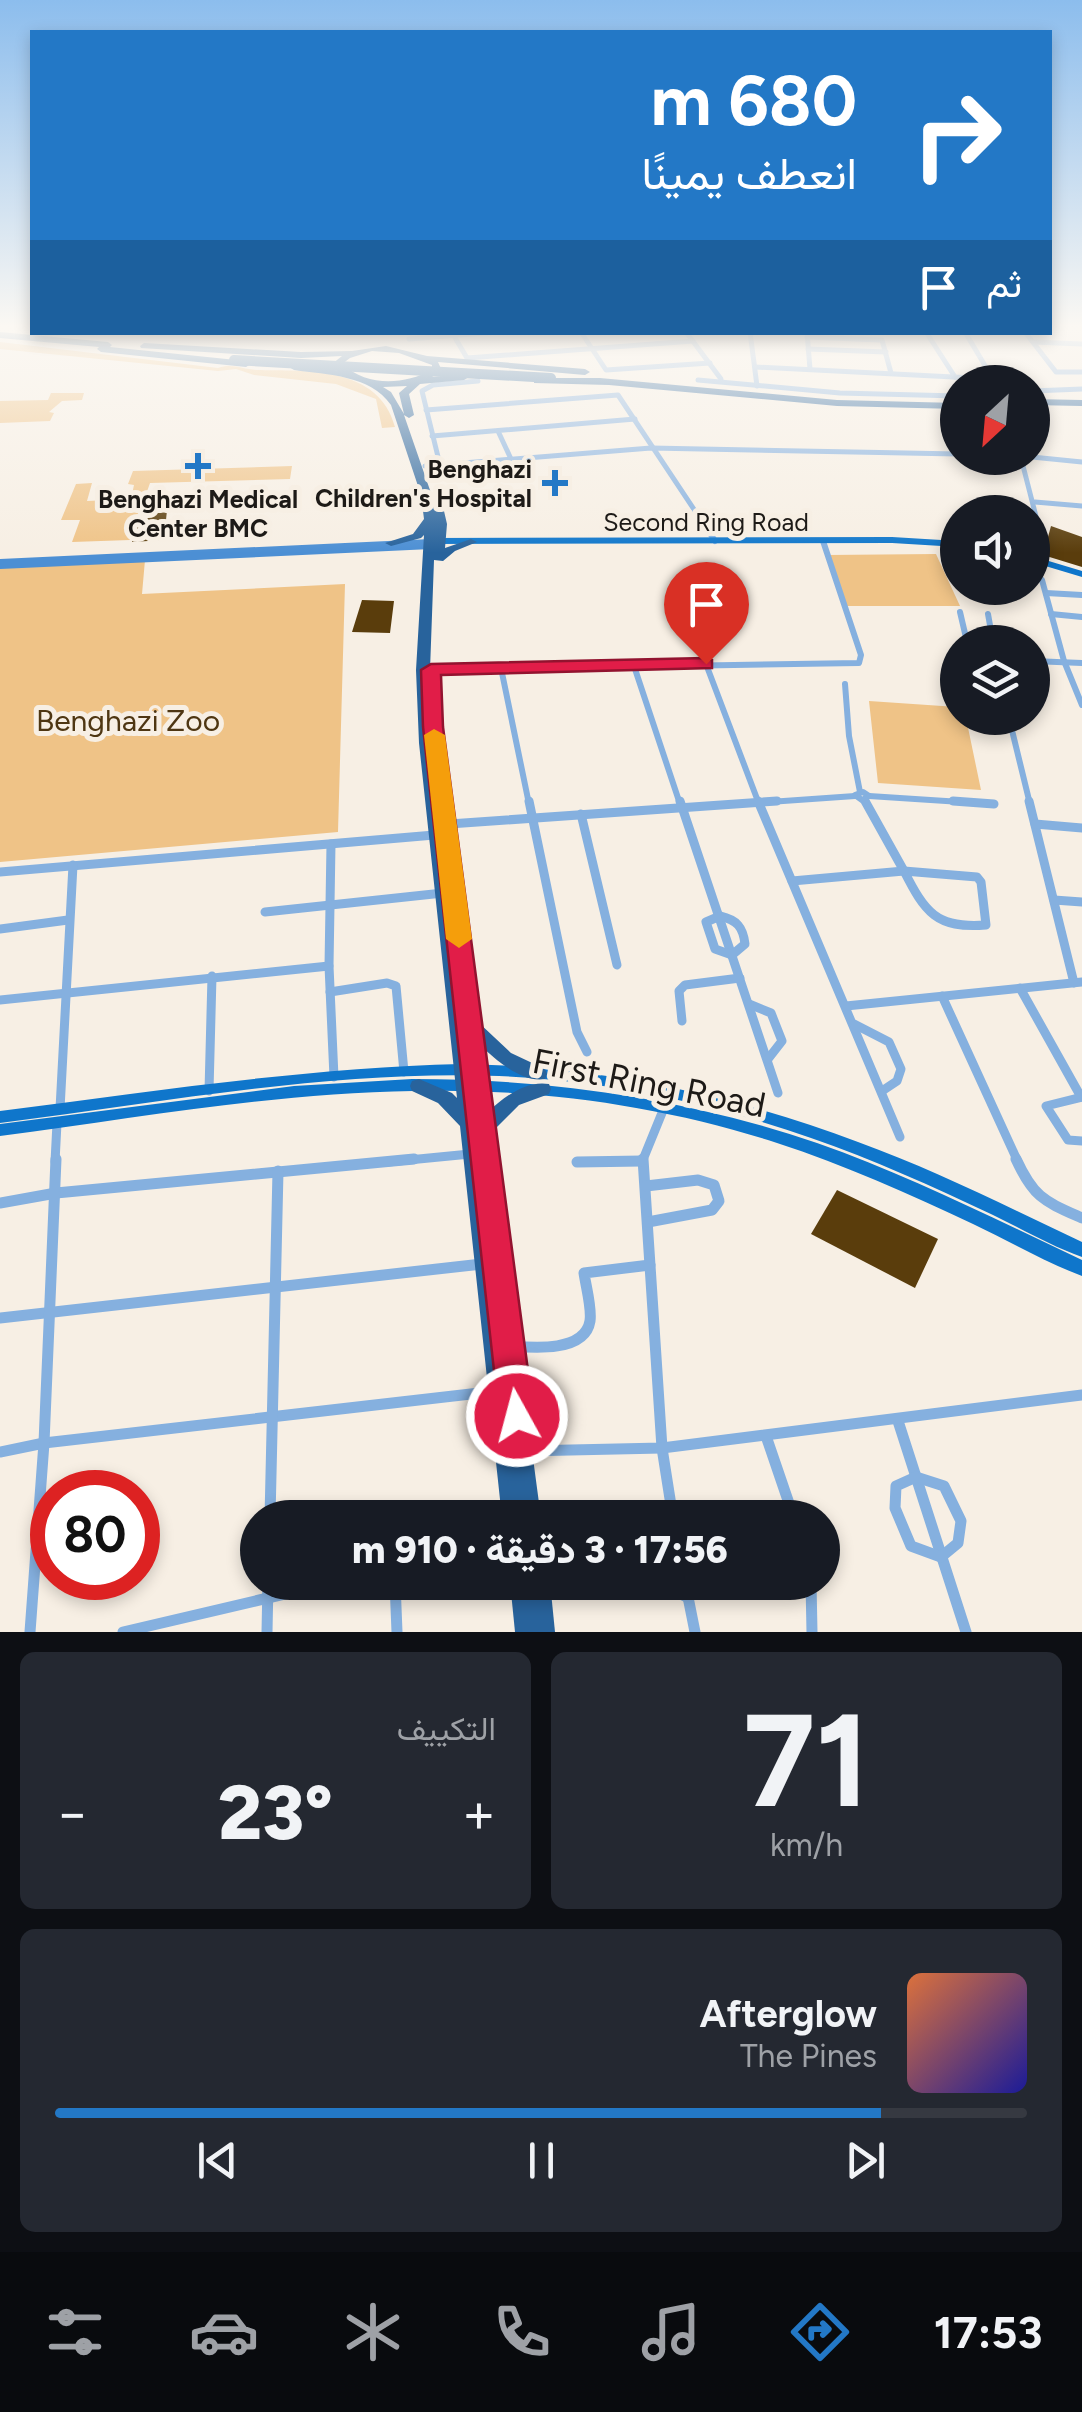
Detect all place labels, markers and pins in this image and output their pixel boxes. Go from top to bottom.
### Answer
marker: Benghazi Medical Center BMC [185,453,211,479]
place label: Benghazi Children's Hospital [315,454,532,513]
marker: Benghazi Children's Hospital [542,470,568,496]
place label: Benghazi Medical Center BMC [98,484,298,543]
pin [664,562,749,665]

